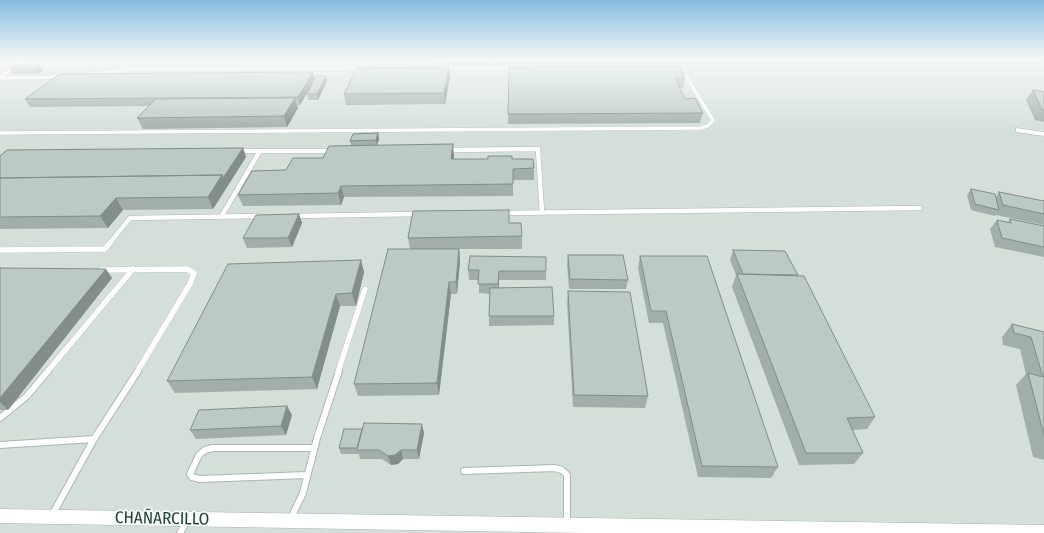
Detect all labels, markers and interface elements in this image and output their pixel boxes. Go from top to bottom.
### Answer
street label: CHAÑARCILLO [115,508,209,530]

